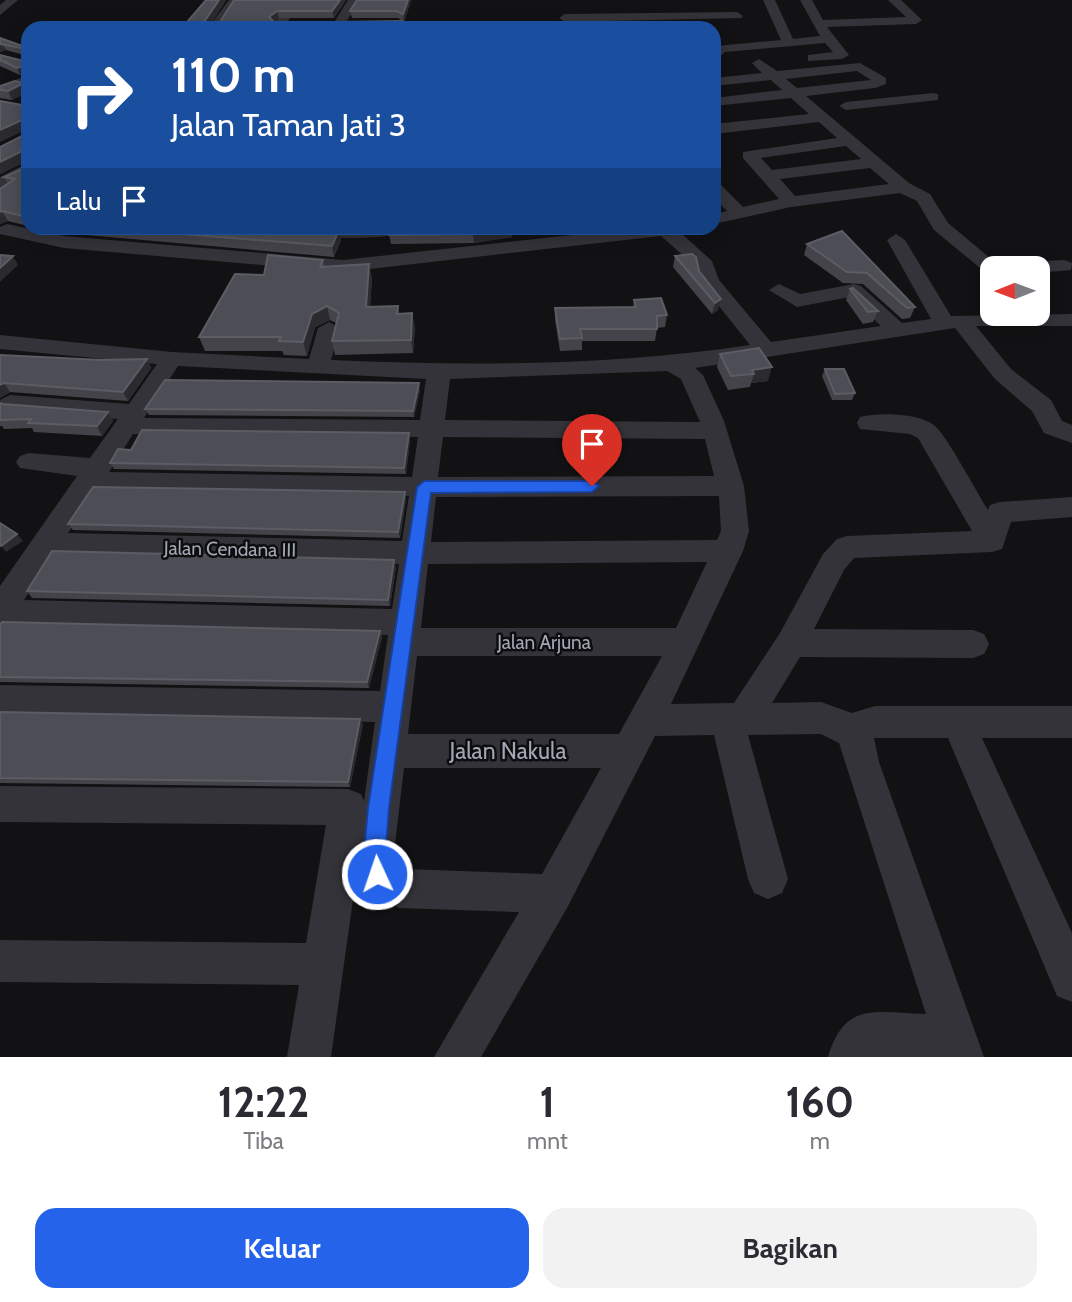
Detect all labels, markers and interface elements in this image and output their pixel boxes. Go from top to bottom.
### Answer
text: 110 m [171,45,295,104]
icon: right [56,49,147,140]
text: Jalan Taman Jati 3 [171,105,406,144]
icon: arrive [115,182,153,220]
text: Lalu [56,185,101,217]
north arrow [980,256,1050,326]
map controls [980,256,1050,326]
pin [562,414,622,486]
icon: arrive [573,425,611,463]
street label: Jalan Cendana III [163,536,296,562]
street label: Jalan Arjuna [496,631,591,654]
street label: Jalan Nakula [449,737,567,765]
position arrow [340,837,414,911]
text: 12:22 [218,1076,309,1128]
text: 1 [540,1076,555,1128]
text: 160 [785,1076,854,1128]
text: Tiba [243,1127,284,1155]
text: mnt [527,1127,568,1155]
text: m [810,1127,830,1155]
button: Keluar [35,1208,529,1288]
button: Bagikan [543,1208,1037,1288]

